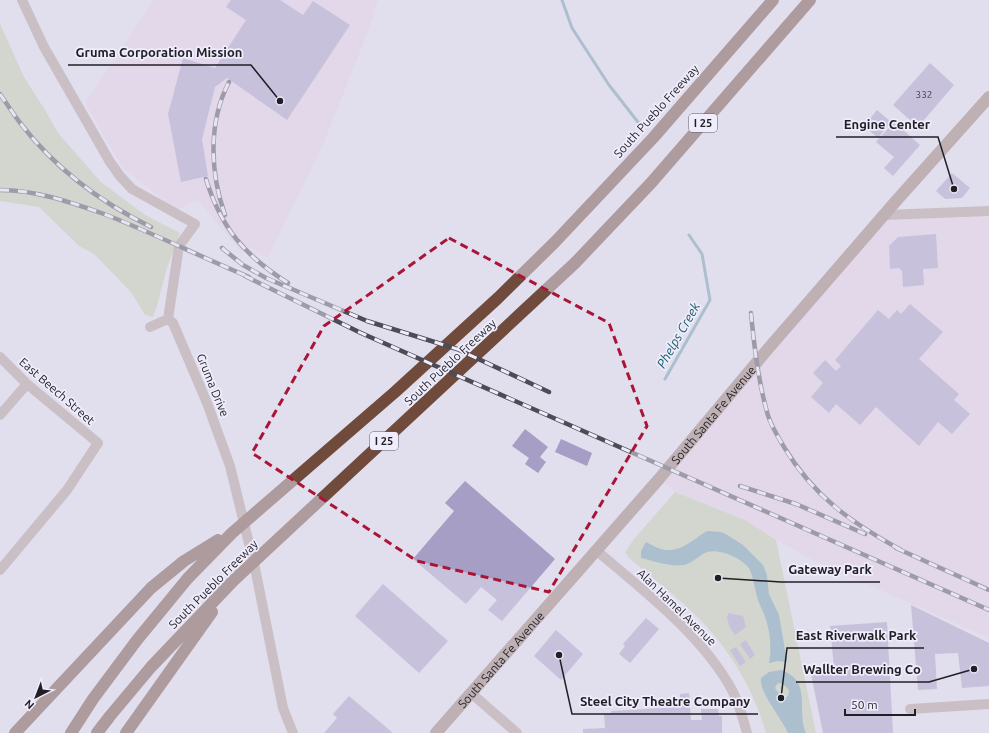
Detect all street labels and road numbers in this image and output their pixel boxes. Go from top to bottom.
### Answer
street label: South Pueblo Freeway [611,62,701,160]
road number: I 25 [689,114,717,132]
street label: South Pueblo Freeway [402,316,499,408]
street label: Gruma Drive [194,352,232,418]
street label: East Beech Street [17,355,97,427]
street label: South Santa Fe Avenue [668,363,758,466]
road number: I 25 [370,432,398,450]
street label: South Pueblo Freeway [166,537,260,631]
street label: Alan Hamel Avenue [635,566,719,648]
street label: South Santa Fe Avenue [455,609,546,710]

